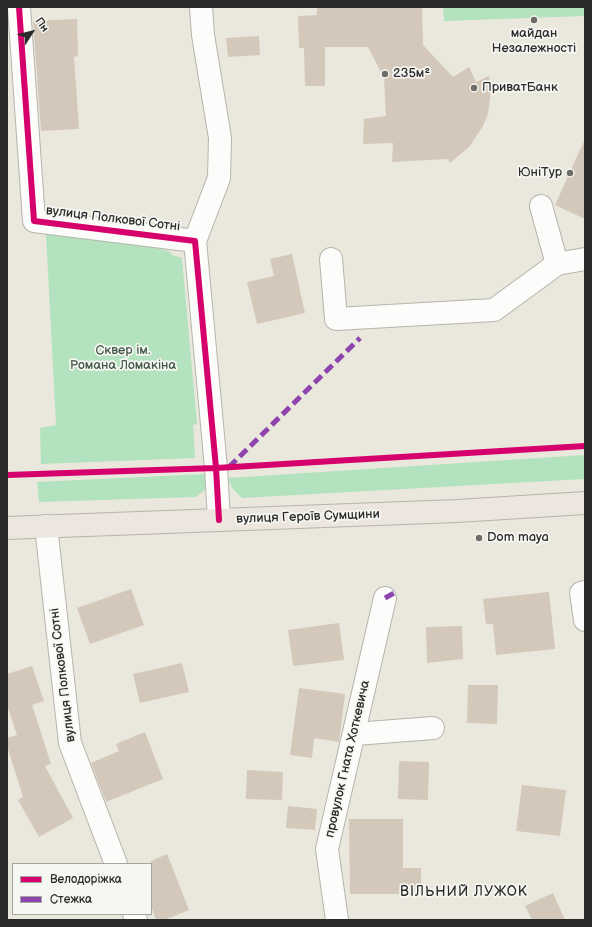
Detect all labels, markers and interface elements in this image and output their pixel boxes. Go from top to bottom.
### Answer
north arrow [12,12,52,52]
text: Пн [33,15,52,34]
marker: майдан Незалежності [529,15,539,25]
place label: майдан Незалежності [492,26,576,57]
place label: 235м² [393,66,430,82]
marker: 235м² [380,69,390,79]
place label: ПриватБанк [482,80,558,96]
marker: ПриватБанк [469,83,479,93]
place label: ЮніТур [518,165,562,181]
marker: ЮніТур [565,168,575,178]
street label: вулиця Полкової Сотні [45,203,181,235]
park label: Сквер ім. Романа Ломакіна [70,343,176,374]
street label: вулиця Героїв Сумщини [236,507,380,527]
place label: Dom maya [487,530,549,546]
marker: Dom maya [474,533,484,543]
street label: вулиця Полкової Сотні [47,607,79,743]
street label: провулок Гната Хоткевича [322,679,374,839]
legend [12,863,152,915]
text: Велодоріжка [50,872,122,887]
district label: ВІЛЬНИЙ ЛУЖОК [400,884,528,900]
text: Стежка [50,892,92,907]

